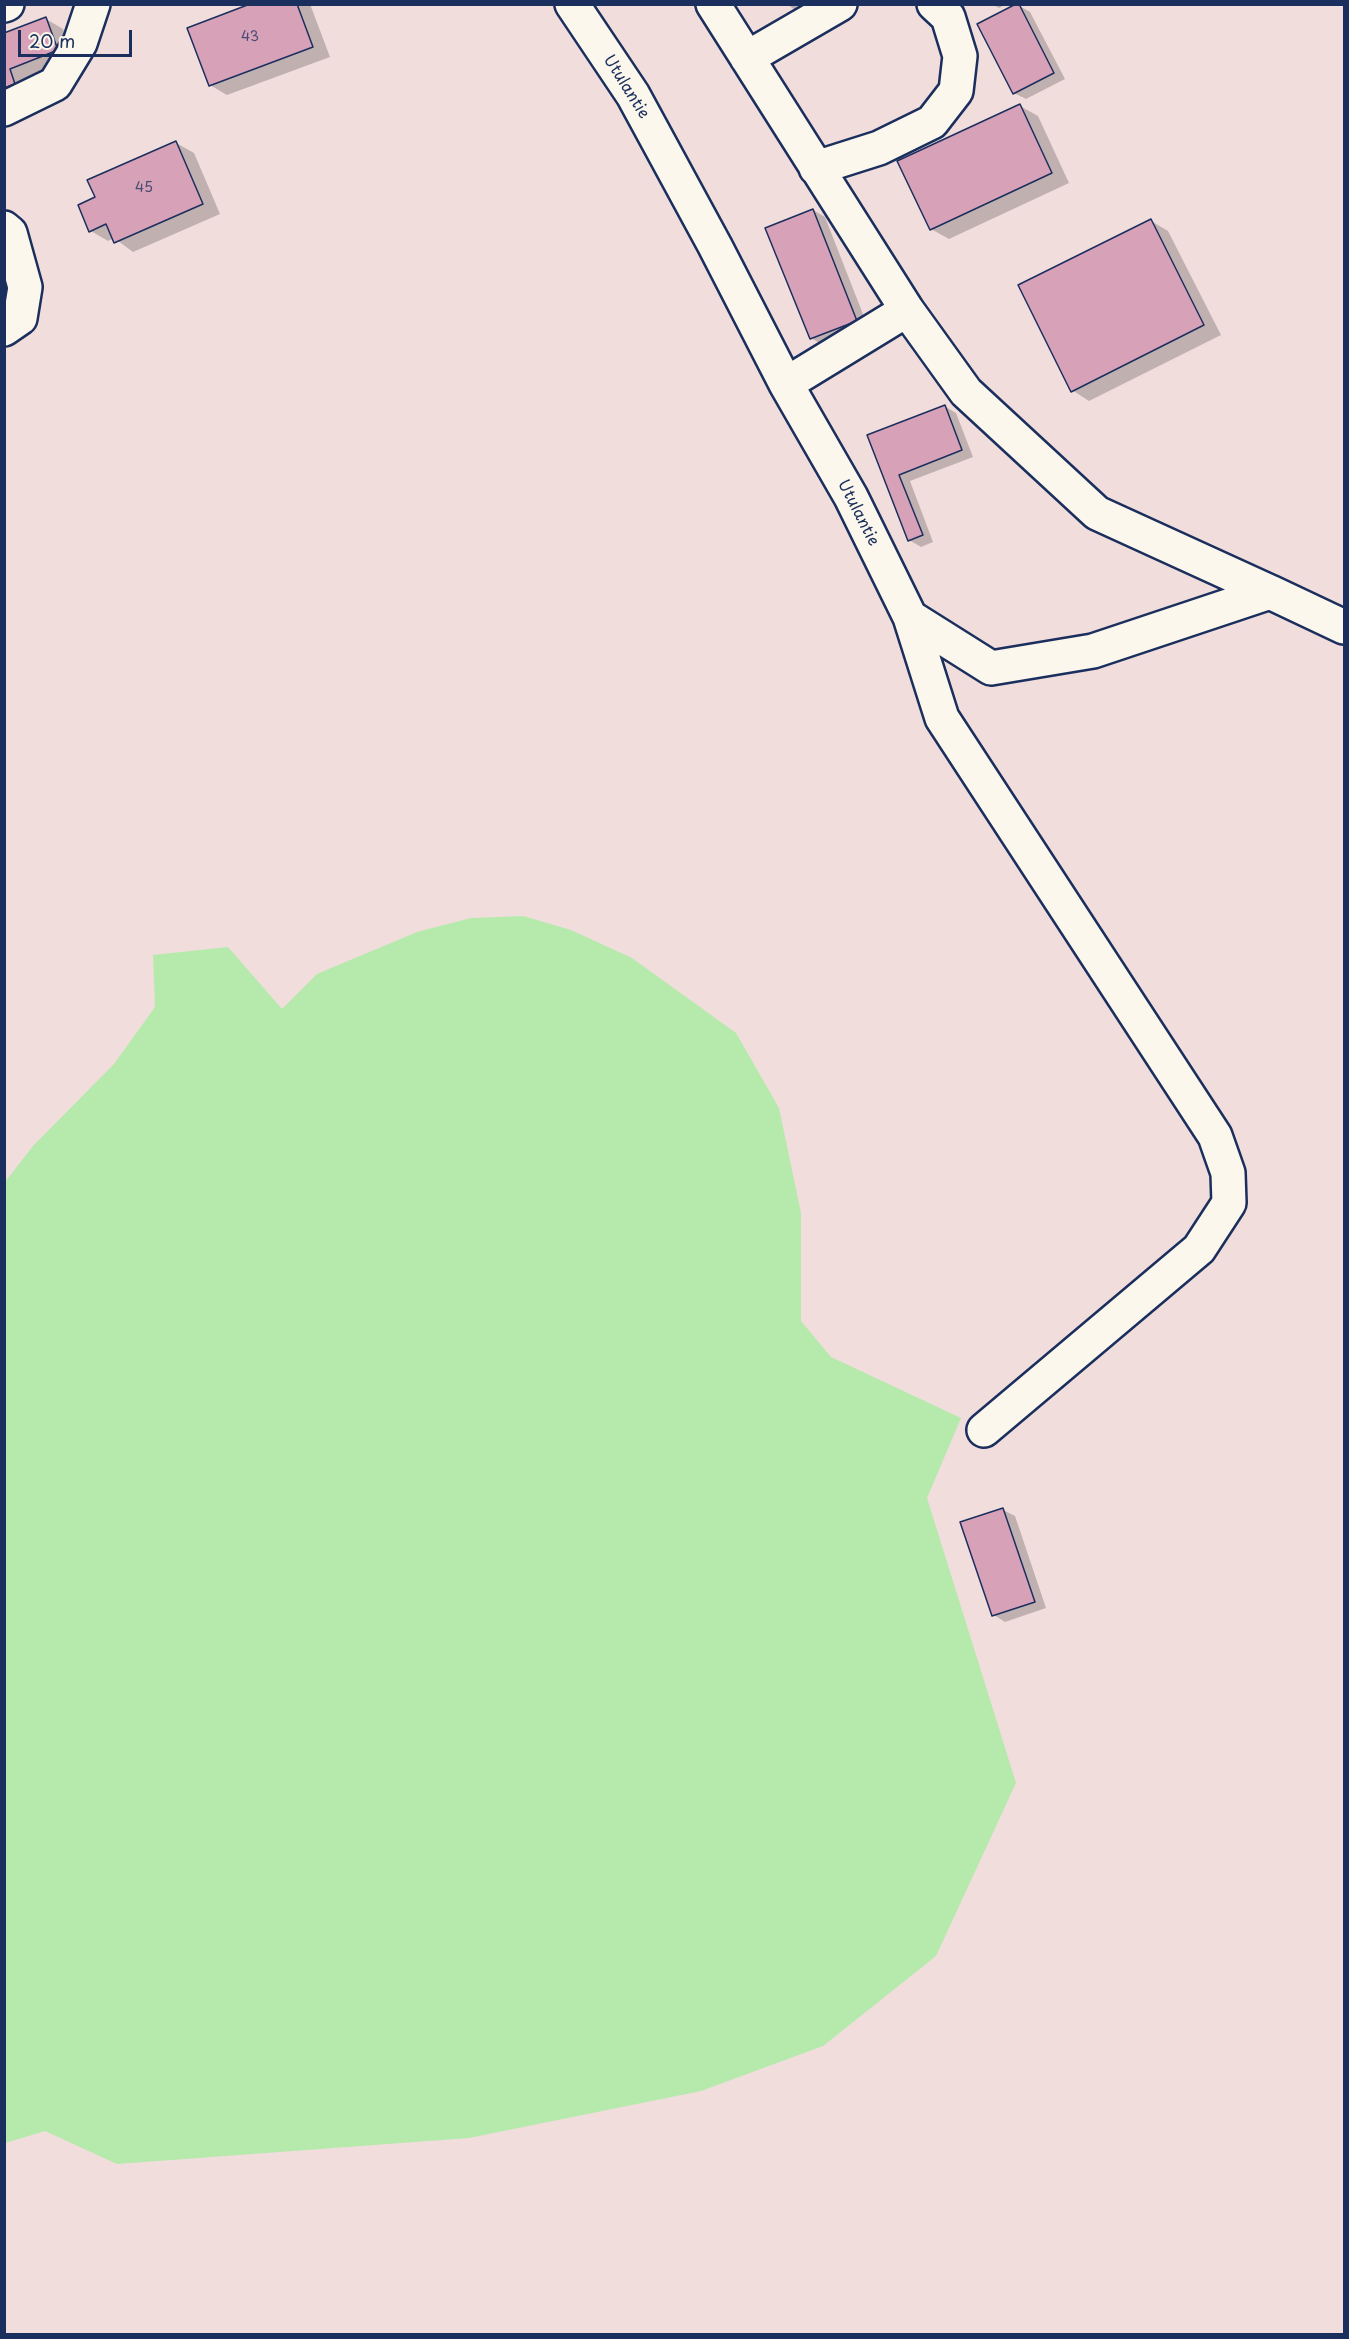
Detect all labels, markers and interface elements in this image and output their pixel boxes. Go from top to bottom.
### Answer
scale bar [21,18,135,56]
text: 20 m [29,27,75,54]
house number: 43 [241,29,259,45]
street label: Utulantie [599,51,653,123]
house number: 45 [135,180,153,196]
street label: Utulantie [833,477,883,549]

